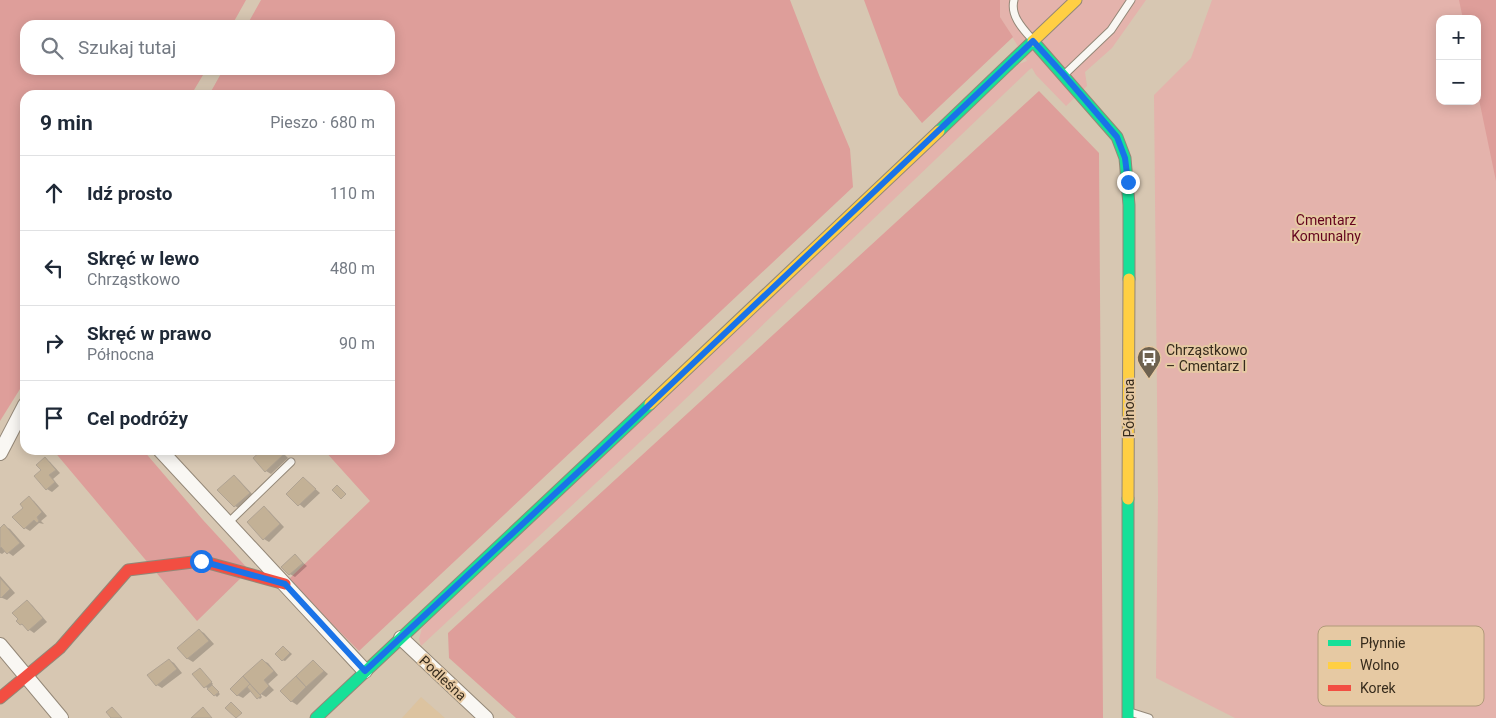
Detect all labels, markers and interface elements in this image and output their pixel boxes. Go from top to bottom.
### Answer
map controls [1436,15,1481,105]
button: + [1436,15,1481,60]
search box [20,20,395,75]
icon: search [38,34,66,62]
text: Szukaj tutaj [78,36,176,59]
button: − [1436,60,1481,105]
text: 9 min [40,111,93,135]
text: Pieszo · 680 m [270,113,375,132]
route end [1117,171,1140,194]
icon: ahead [40,179,68,207]
text: Idź prosto [87,182,172,205]
text: 110 m [330,184,375,203]
park label: Cmentarz Komunalny [1291,212,1361,244]
text: Skręć w lewo [87,247,199,270]
icon: left [40,254,68,282]
text: 480 m [330,259,375,278]
text: Chrząstkowo [87,270,180,289]
text: Skręć w prawo [87,322,211,345]
icon: right [40,329,68,357]
text: 90 m [339,334,375,353]
place label: Chrząstkowo – Cmentarz I [1166,342,1248,374]
text: Północna [87,345,154,364]
bus stop icon: Chrząstkowo – Cmentarz I [1136,345,1162,379]
street label: Północna [1121,379,1137,437]
icon: arrive [40,404,68,432]
text: Cel podróży [87,407,188,430]
route start [190,550,213,573]
legend [1318,626,1484,706]
text: Płynnie [1360,635,1406,651]
street label: Podleśna [416,652,470,704]
text: Wolno [1360,657,1399,673]
text: Korek [1360,680,1397,696]

